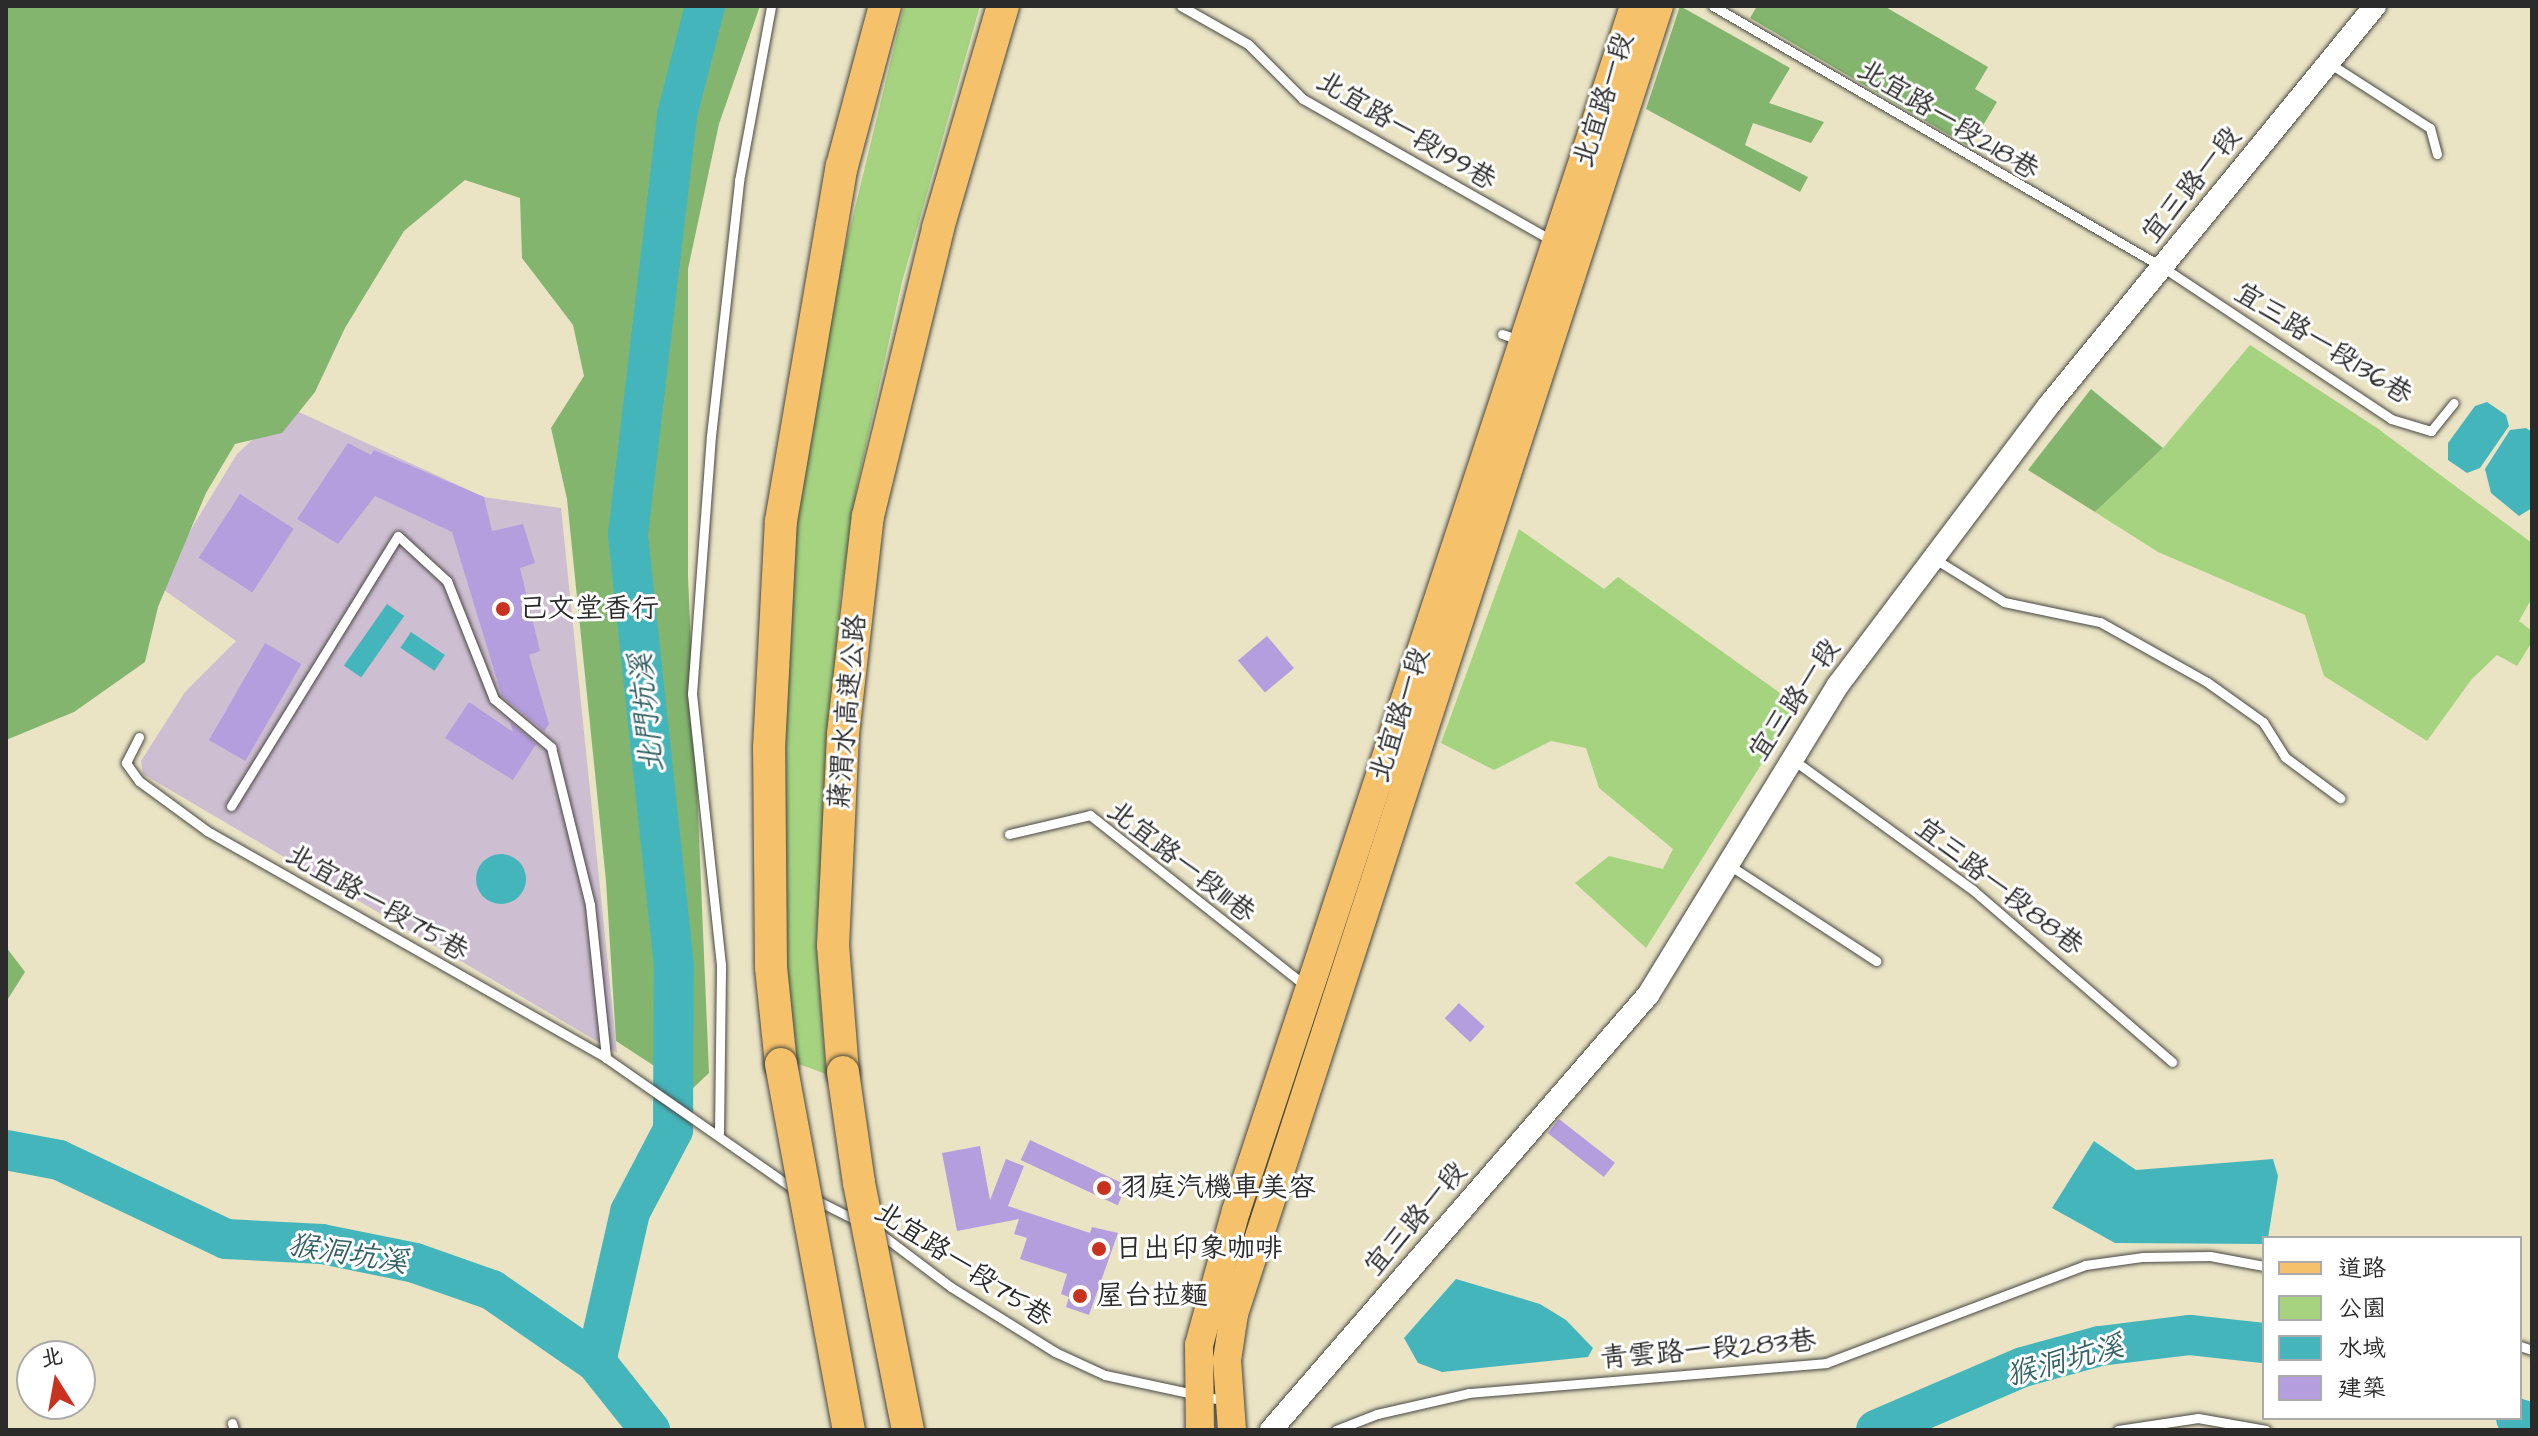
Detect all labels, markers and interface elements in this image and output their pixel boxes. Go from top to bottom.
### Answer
street label: 北宜路一段 [1566,28,1642,172]
street label: 北宜路一段218巷 [1851,53,2045,187]
street label: 北宜路一段199巷 [1310,64,1502,198]
street label: 宜三路一段 [2135,120,2249,250]
street label: 宜三路一段136巷 [2228,276,2418,412]
place label: 己文堂香行 [519,592,659,626]
marker: 己文堂香行 [494,600,512,618]
street label: 蔣渭水高速公路 [823,613,873,811]
street label: 宜三路一段 [1742,633,1848,767]
street label: 北宜路一段 [1362,643,1438,787]
water label: 北門坑溪 [623,651,671,775]
street label: 北宜路一段111巷 [1100,794,1262,930]
street label: 宜三路一段88巷 [1908,811,2090,963]
street label: 北宜路一段75巷 [280,837,474,969]
street label: 宜三路一段 [1357,1155,1475,1283]
place label: 羽庭汽機車美容 [1120,1171,1316,1205]
marker: 羽庭汽機車美容 [1095,1179,1113,1197]
street label: 北宜路一段75巷 [868,1195,1058,1335]
water label: 猴洞坑溪 [286,1227,410,1281]
place label: 日出印象咖啡 [1115,1232,1283,1266]
legend [2262,1236,2522,1420]
marker: 日出印象咖啡 [1090,1240,1108,1258]
text: 道路 [2338,1252,2386,1286]
place label: 屋台拉麵 [1096,1279,1208,1313]
marker: 屋台拉麵 [1071,1287,1089,1305]
text: 公園 [2338,1292,2386,1326]
street label: 青雲路一段283巷 [1599,1324,1817,1376]
water label: 猴洞坑溪 [2002,1328,2128,1394]
text: 水域 [2338,1332,2386,1366]
north arrow [16,1340,96,1420]
text: 北 [38,1341,65,1375]
text: 建築 [2338,1372,2386,1406]

